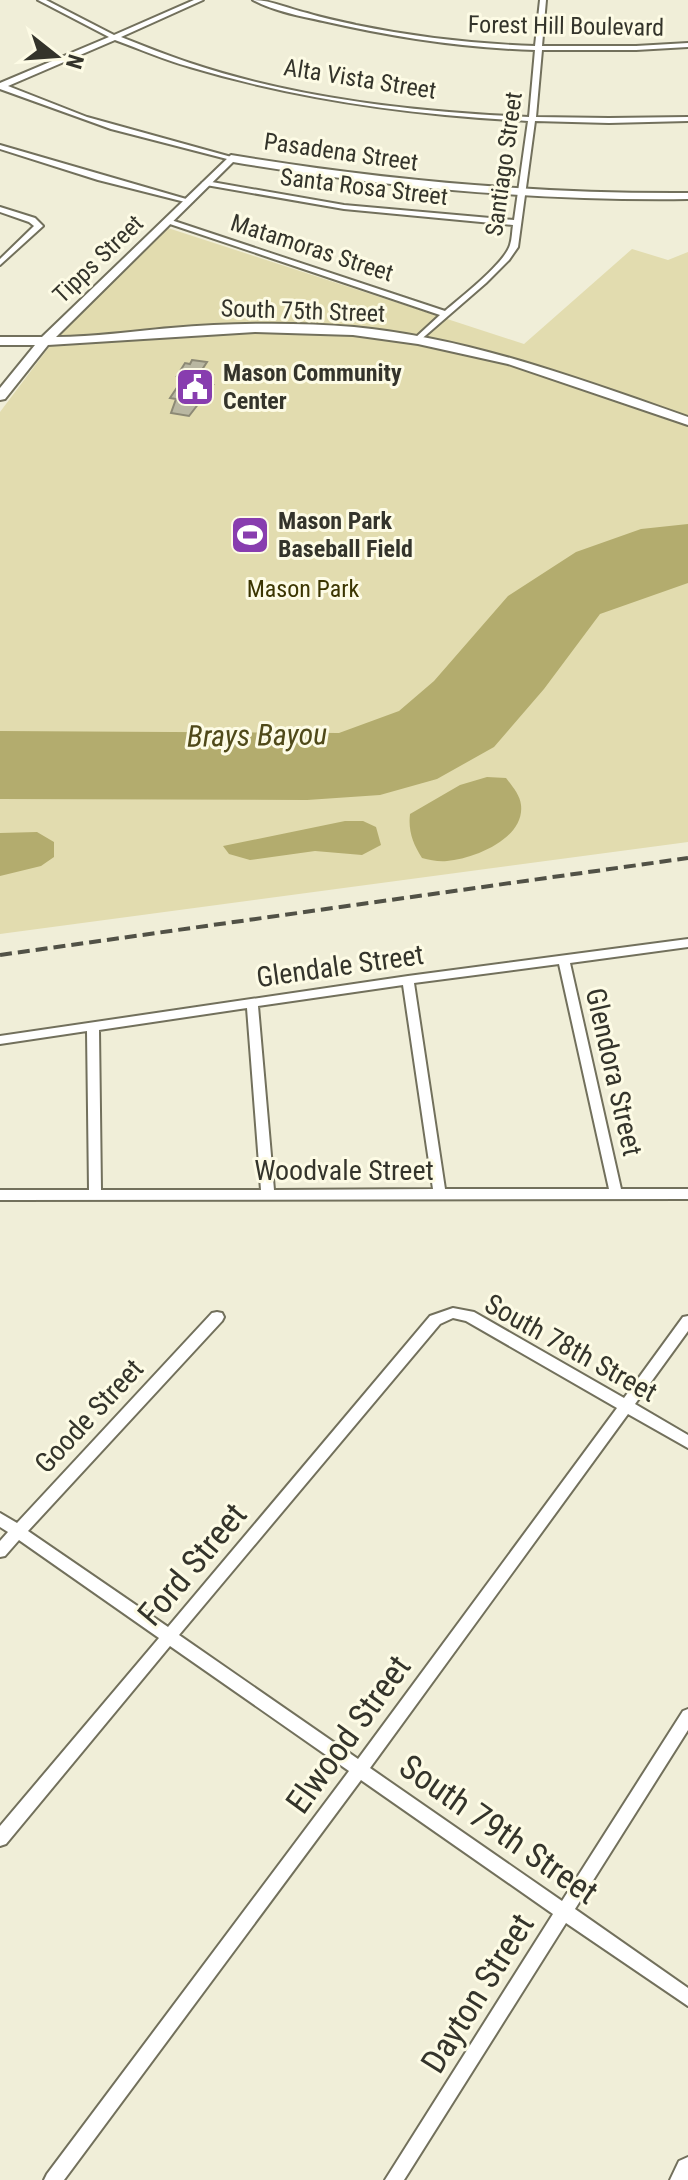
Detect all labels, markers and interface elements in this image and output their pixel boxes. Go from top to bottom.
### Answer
street label: Forest Hill Boulevard [468,10,664,42]
north arrow [16,16,96,96]
text: N [61,52,89,72]
street label: Alta Vista Street [282,53,438,105]
street label: Santiago Street [480,90,528,238]
street label: Pasadena Street [262,127,420,177]
street label: Santa Rosa Street [279,163,449,211]
street label: Tipps Street [47,209,149,309]
street label: Matamoras Street [227,209,397,287]
street label: South 75th Street [220,294,386,328]
place label: Mason Community Center [223,359,402,415]
public building icon: Mason Community Center [174,366,216,408]
place label: Mason Park Baseball Field [278,507,413,563]
sports icon: Mason Park Baseball Field [229,514,271,556]
park label: Mason Park [247,575,359,603]
water label: Brays Bayou [187,716,327,754]
street label: Glendale Street [254,938,426,994]
street label: Glendora Street [579,985,649,1159]
street label: Woodvale Street [254,1154,434,1187]
street label: South 78th Street [479,1287,663,1409]
street label: Goode Street [28,1352,150,1480]
street label: Ford Street [129,1495,255,1633]
street label: Elwood Street [277,1647,419,1821]
street label: South 79th Street [392,1746,606,1912]
street label: Dayton Street [412,1906,542,2080]

